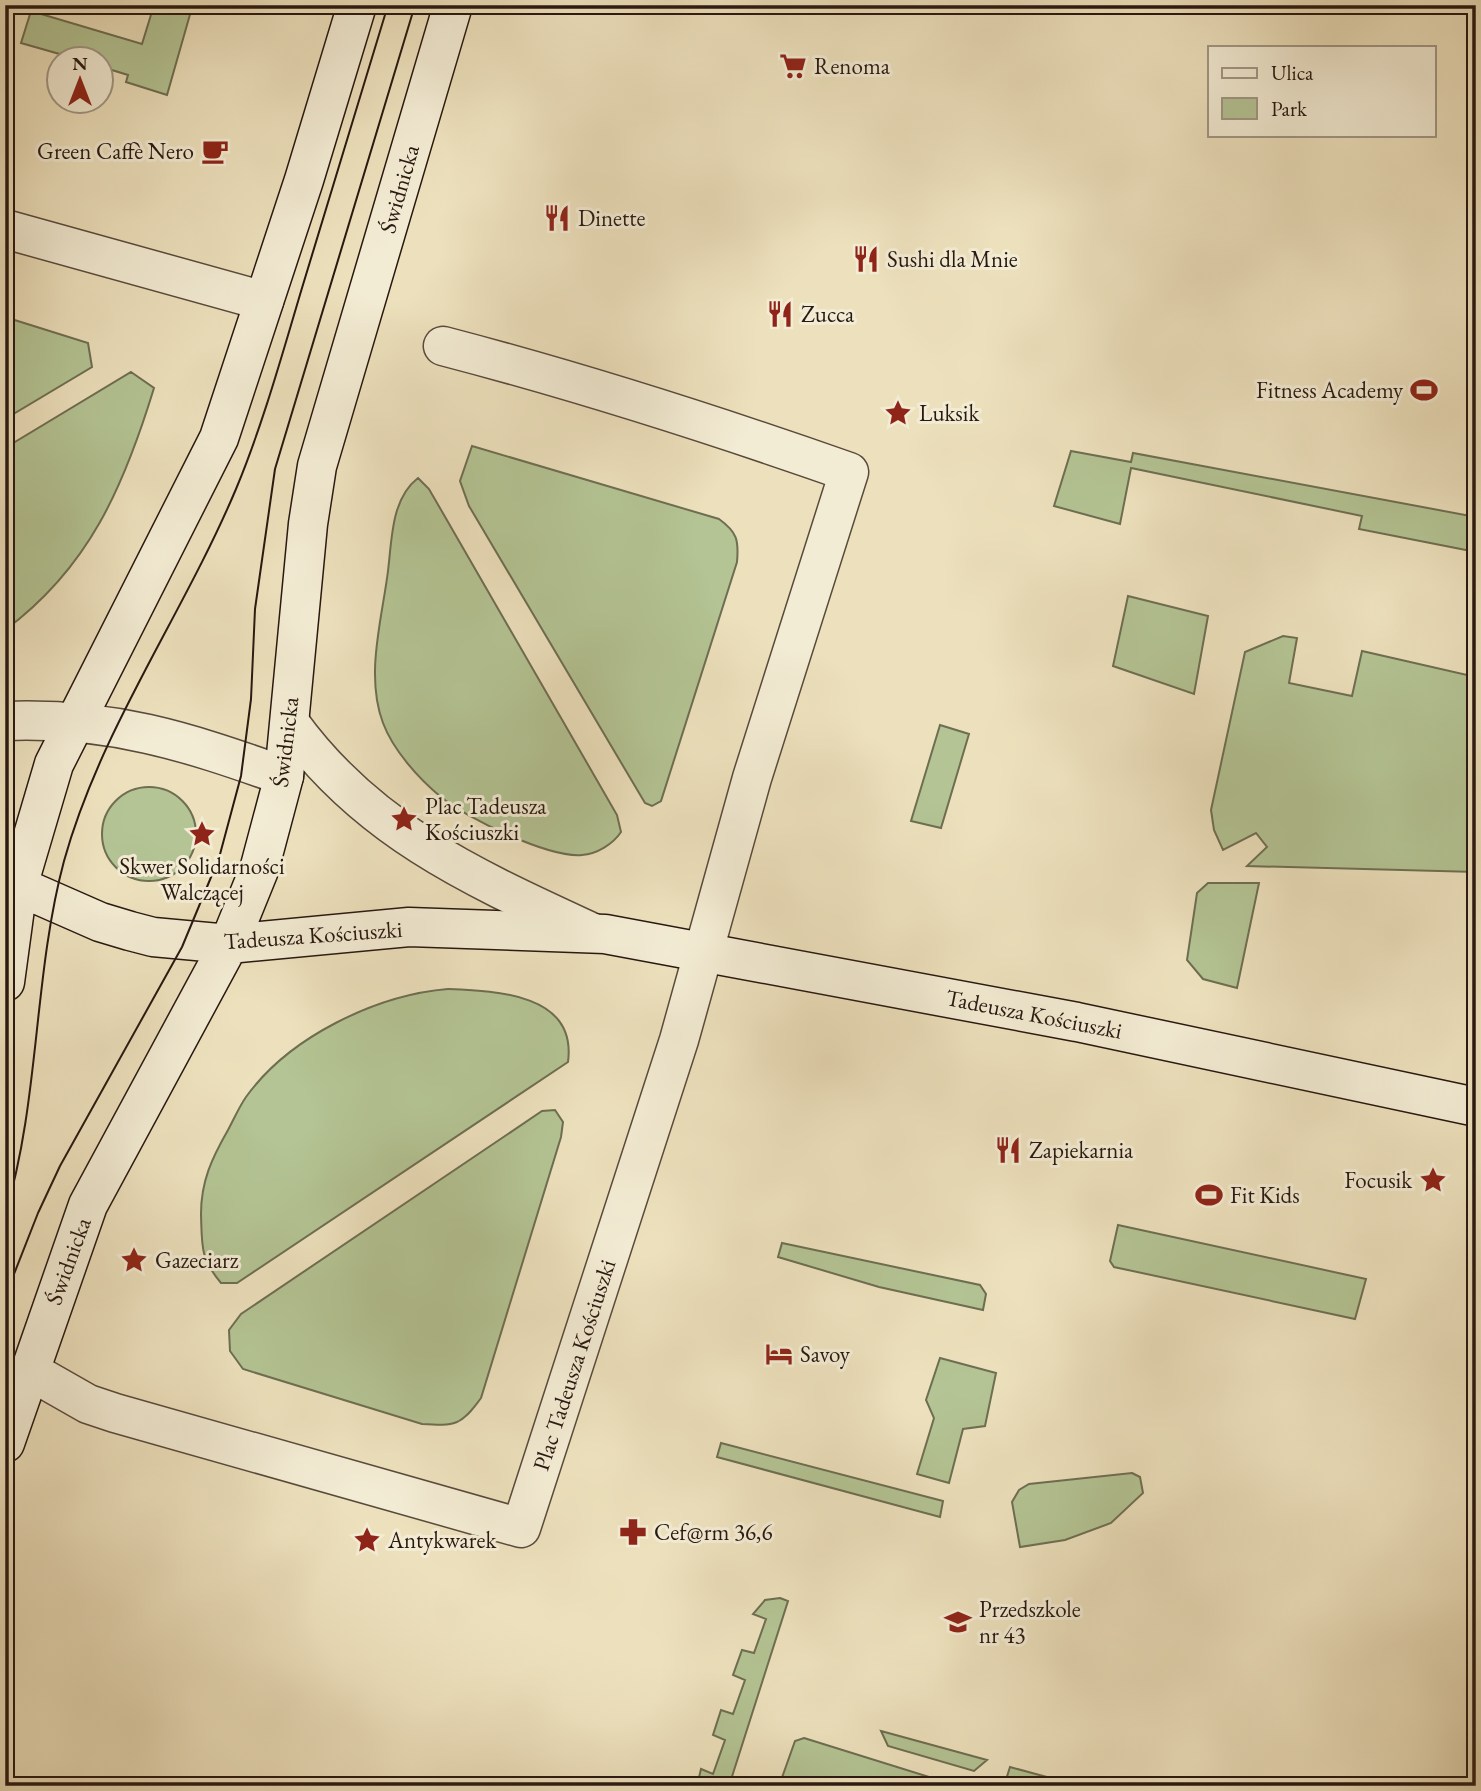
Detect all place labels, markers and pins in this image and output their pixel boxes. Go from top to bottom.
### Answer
supermarket icon: Renoma [778,51,808,81]
place label: Renoma [814,51,891,81]
place label: Green Caffè Nero [37,136,194,166]
cafe icon: Green Caffè Nero [200,136,230,166]
restaurant icon: Dinette [542,203,572,233]
place label: Dinette [578,203,646,233]
restaurant icon: Sushi dla Mnie [851,244,881,274]
place label: Sushi dla Mnie [887,244,1018,274]
restaurant icon: Zucca [765,299,795,329]
place label: Zucca [801,299,855,329]
place label: Fitness Academy [1256,375,1404,405]
sports icon: Fitness Academy [1409,375,1439,405]
place icon: Luksik [883,398,913,428]
place label: Luksik [919,398,980,428]
place label: Plac Tadeusza Kościuszki [425,791,547,847]
place icon: Plac Tadeusza Kościuszki [389,804,419,834]
place icon: Skwer Solidarności Walczącej [187,819,217,849]
place label: Skwer Solidarności Walczącej [119,851,285,907]
restaurant icon: Zapiekarnia [993,1135,1023,1165]
place label: Zapiekarnia [1029,1135,1134,1165]
place label: Focusik [1344,1165,1413,1195]
place icon: Focusik [1418,1165,1448,1195]
sports icon: Fit Kids [1194,1180,1224,1210]
place label: Fit Kids [1230,1180,1300,1210]
place icon: Gazeciarz [119,1245,149,1275]
place label: Gazeciarz [155,1245,239,1275]
hotel icon: Savoy [764,1339,794,1369]
place label: Savoy [800,1339,851,1369]
pharmacy icon: Cef@rm 36,6 [618,1517,648,1547]
place label: Cef@rm 36,6 [654,1517,772,1547]
place icon: Antykwarek [352,1525,382,1555]
place label: Antykwarek [387,1525,497,1555]
place label: Przedszkole nr 43 [979,1594,1081,1650]
school or university icon: Przedszkole nr 43 [943,1607,973,1637]

